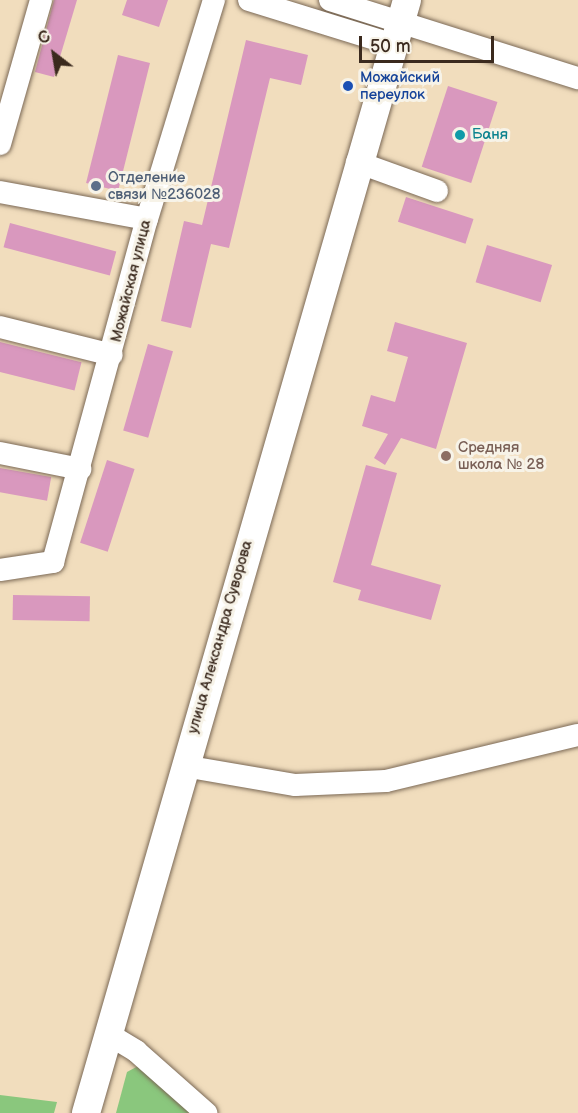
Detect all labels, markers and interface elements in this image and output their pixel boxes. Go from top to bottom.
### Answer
north arrow [24,24,84,84]
scale bar [362,24,497,62]
text: С [35,27,54,49]
text: 50 m [370,36,411,57]
place label: Можайский переулок [360,68,440,103]
marker: Можайский переулок [341,79,355,93]
place label: Баня [472,126,508,144]
marker: Баня [453,128,467,142]
place label: Отделение связи №236028 [108,168,221,203]
marker: Отделение связи №236028 [89,179,103,193]
street label: Можайская улица [107,218,155,344]
place label: Средняя школа № 28 [458,438,544,473]
marker: Средняя школа № 28 [439,449,453,463]
street label: улица Александра Суворова [184,538,256,736]

